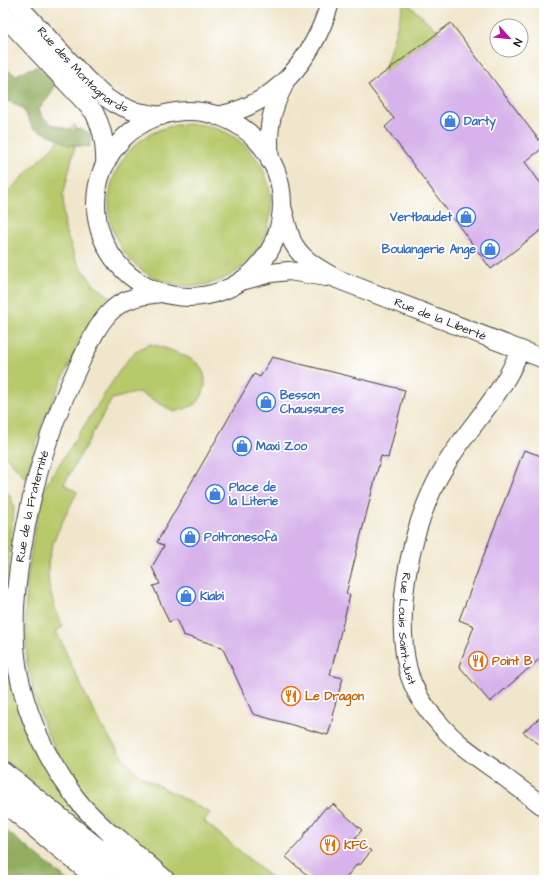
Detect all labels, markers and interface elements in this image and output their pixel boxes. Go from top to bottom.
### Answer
north arrow [489,18,529,58]
street label: Rue des Montagnards [33,23,131,117]
text: N [509,36,526,49]
shop icon: Darty [439,110,461,132]
place label: Darty [464,113,496,131]
shop icon: Vertbaudet [455,206,477,228]
place label: Vertbaudet [389,209,452,226]
shop icon: Boulangerie Ange [479,238,501,260]
place label: Boulangerie Ange [382,241,477,260]
street label: Rue de la Liberté [392,293,489,345]
place label: Besson Chaussures [280,387,344,418]
shop icon: Besson Chaussures [255,391,277,413]
shop icon: Maxi Zoo [231,435,253,457]
place label: Maxi Zoo [256,438,307,455]
street label: Rue de la Fraternité [11,448,53,563]
place label: Place de la Literie [229,479,279,510]
shop icon: Place de la Literie [204,483,226,505]
shop icon: Poltronesofà [179,526,201,548]
place label: Poltronesofà [204,529,278,546]
street label: Rue Louis Saint-Just [394,571,421,688]
shop icon: Kiabi [175,585,197,607]
place label: Kiabi [200,588,224,605]
restaurant icon: Point B [467,650,489,672]
place label: Point B [492,653,533,670]
restaurant icon: Le Dragon [280,685,302,707]
place label: Le Dragon [305,688,364,707]
restaurant icon: KFC [319,834,341,856]
place label: KFC [344,837,369,854]

